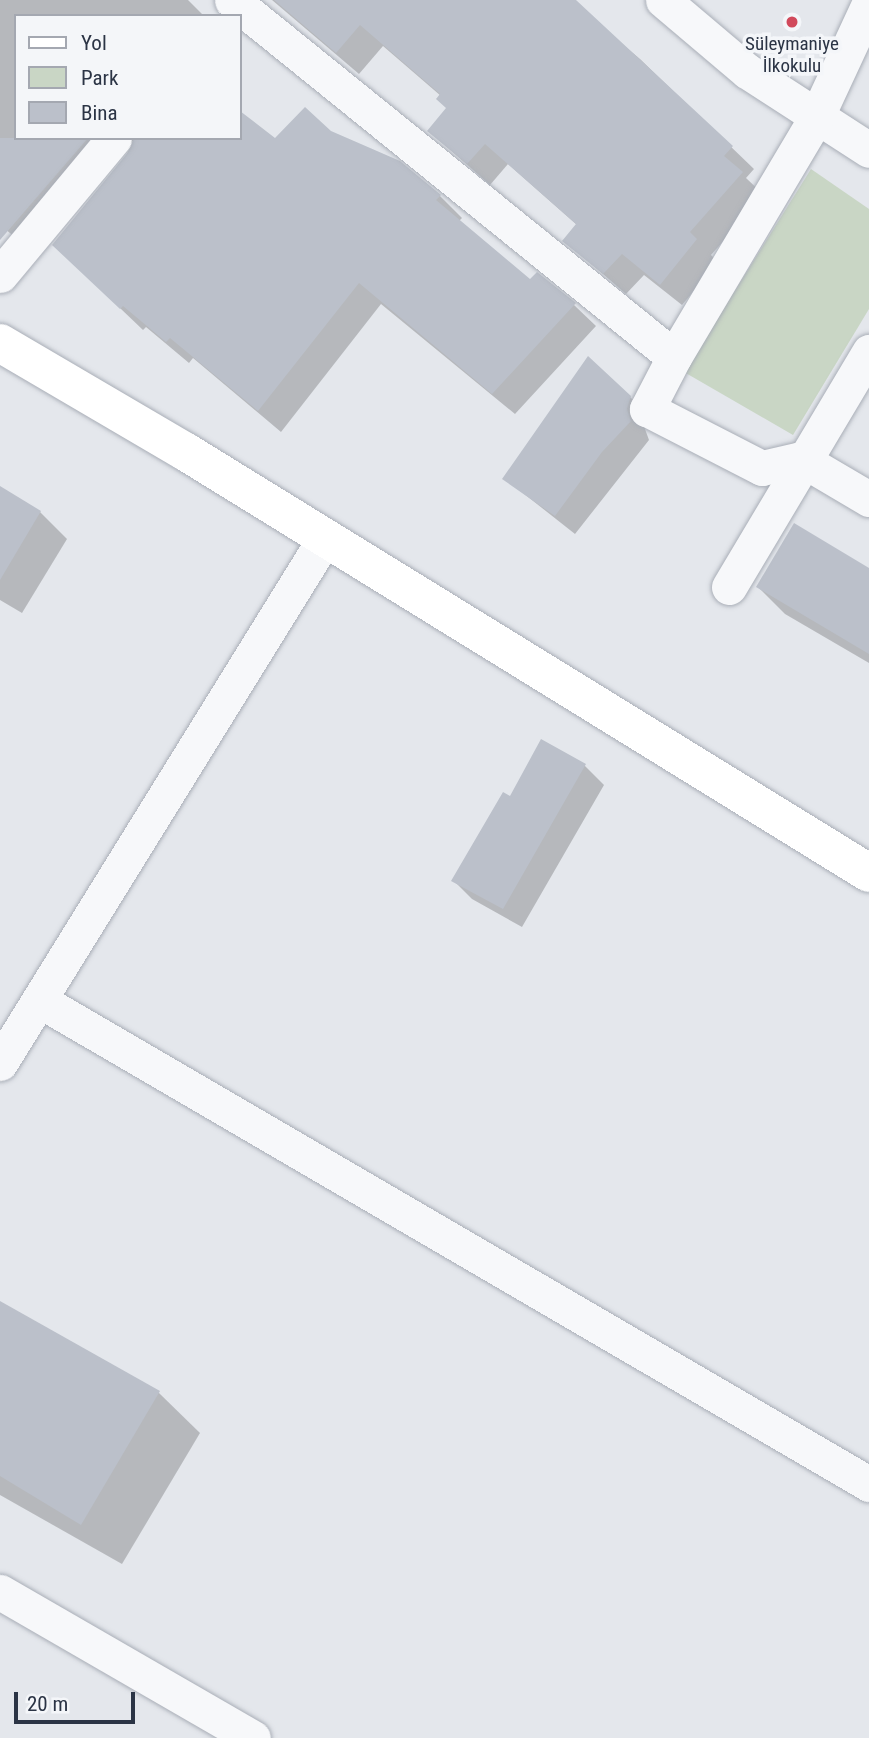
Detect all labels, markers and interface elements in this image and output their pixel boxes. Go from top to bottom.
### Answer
legend [14,14,242,140]
marker: Süleymaniye İlkokulu [784,14,800,30]
text: Yol [81,31,107,55]
place label: Süleymaniye İlkokulu [745,33,839,77]
text: Park [81,66,118,90]
text: Bina [81,101,118,125]
scale bar [18,1678,138,1722]
text: 20 m [27,1692,68,1716]

